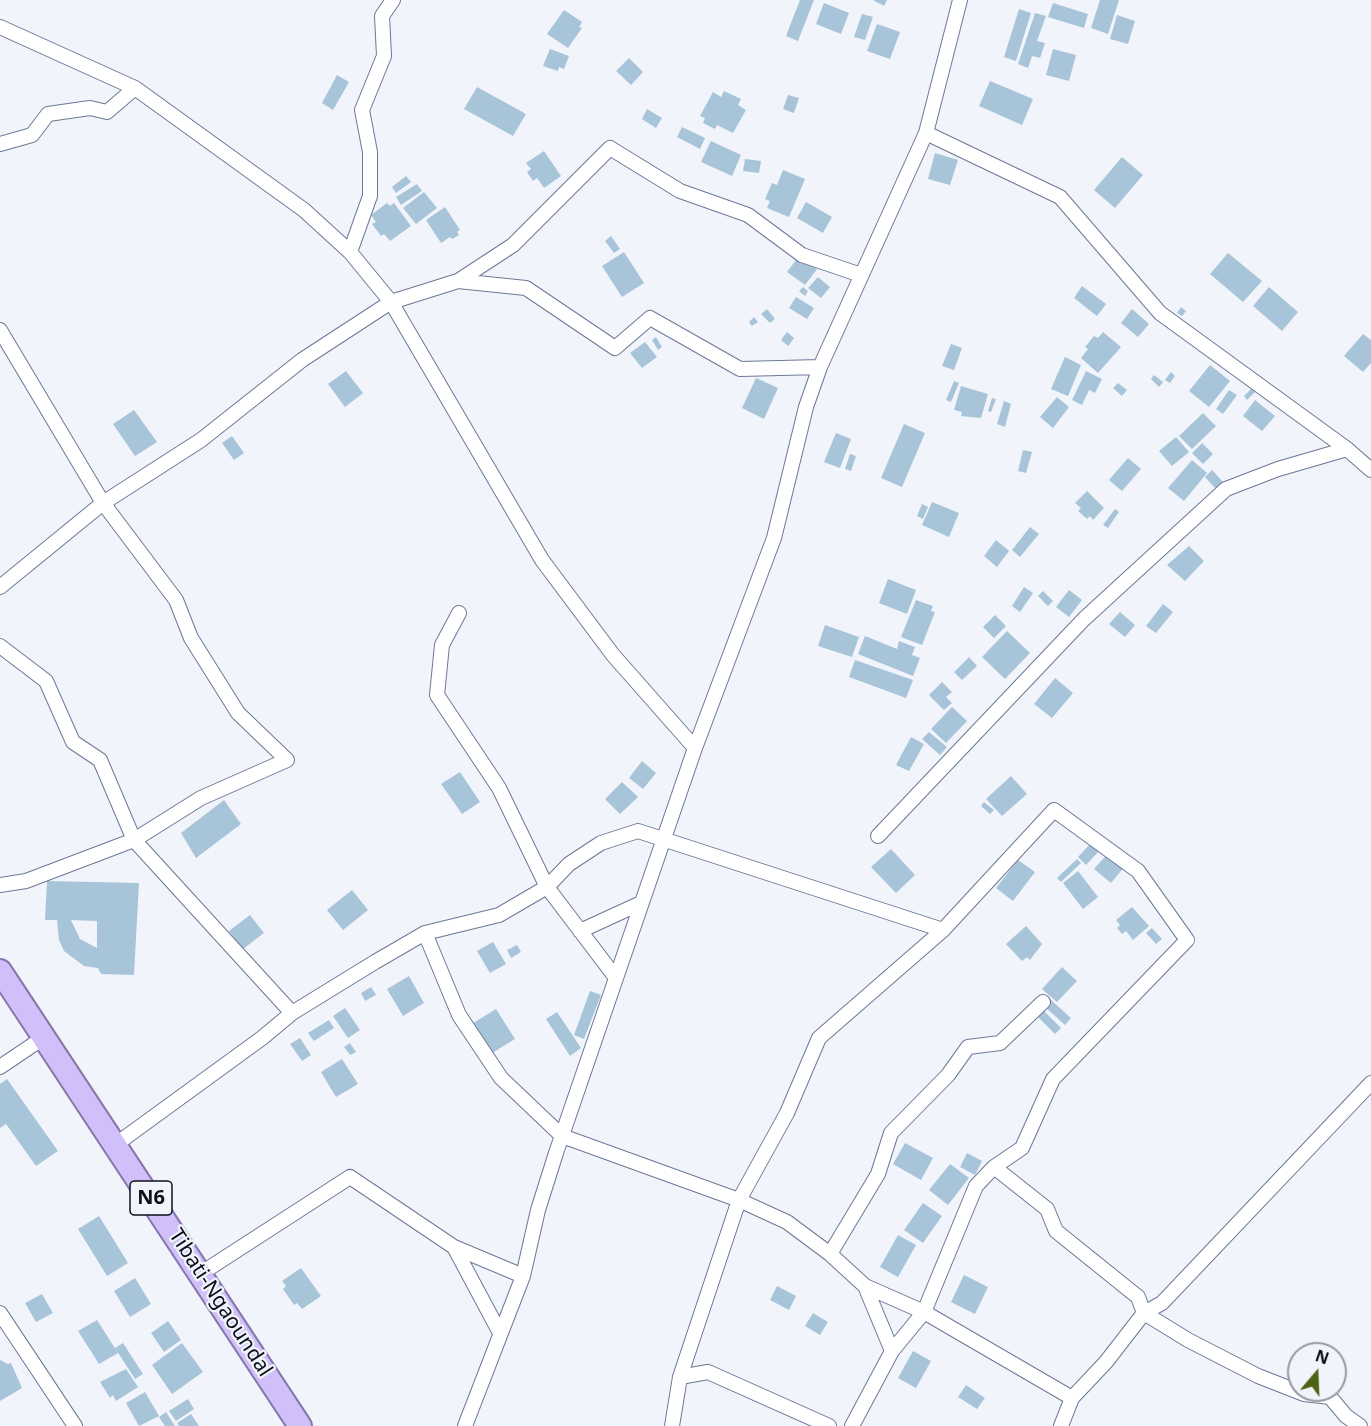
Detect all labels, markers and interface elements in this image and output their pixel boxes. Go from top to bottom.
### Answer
road number: N6 [130,1181,172,1215]
street label: Tibati-Ngaoundal [163,1224,277,1382]
north arrow [1287,1342,1347,1402]
text: N [1312,1344,1332,1369]

